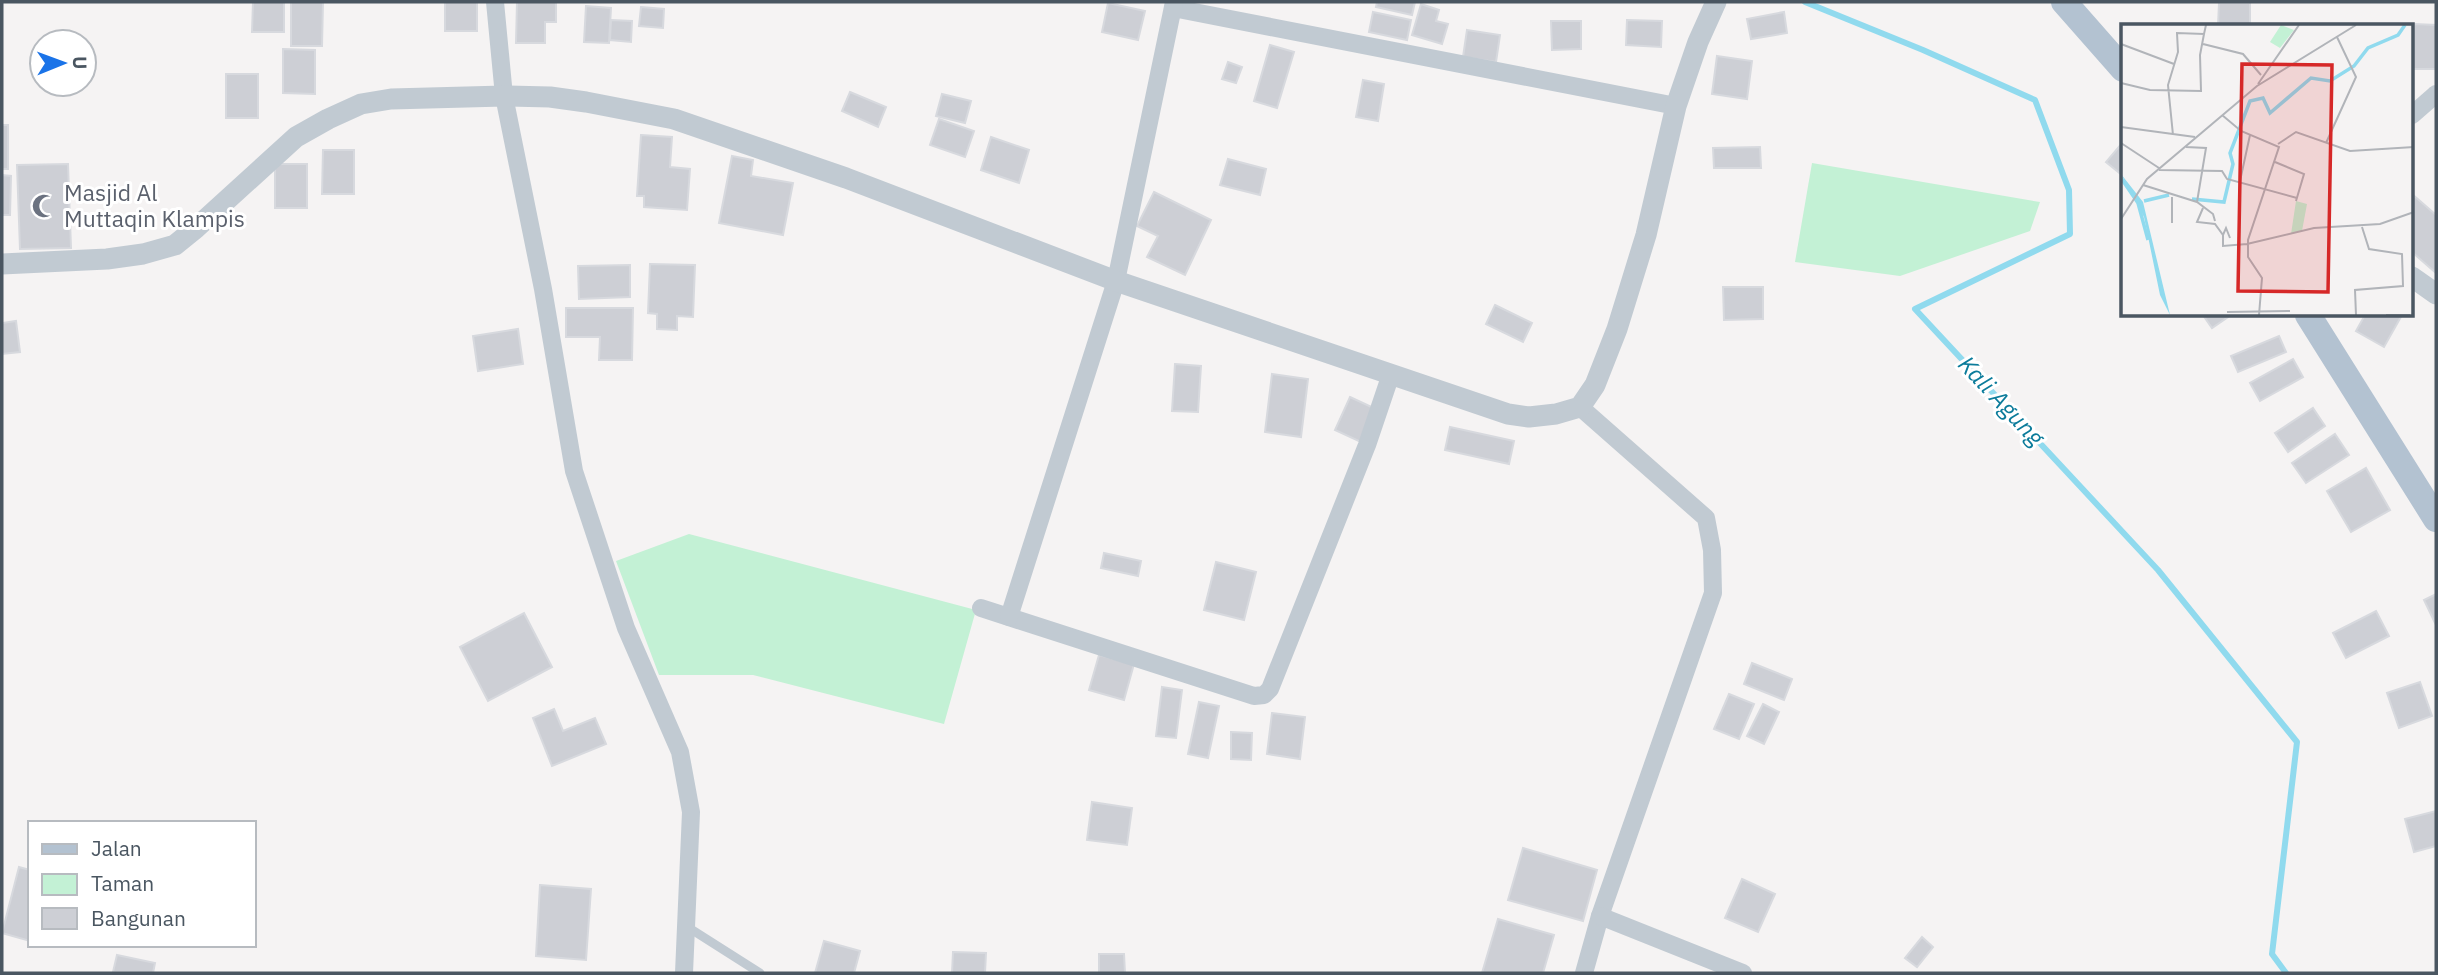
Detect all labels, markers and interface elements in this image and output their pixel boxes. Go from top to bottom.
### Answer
inset map [2121,24,2414,317]
north arrow [28,28,98,98]
text: U [68,56,92,70]
place label: Masjid Al Muttaqin Klampis [64,177,245,233]
mosque icon: Masjid Al Muttaqin Klampis [30,192,58,220]
water label: Kali Agung [1952,348,2053,454]
legend [28,821,256,947]
text: Jalan [91,834,142,862]
text: Taman [91,869,154,897]
text: Bangunan [91,904,186,932]

